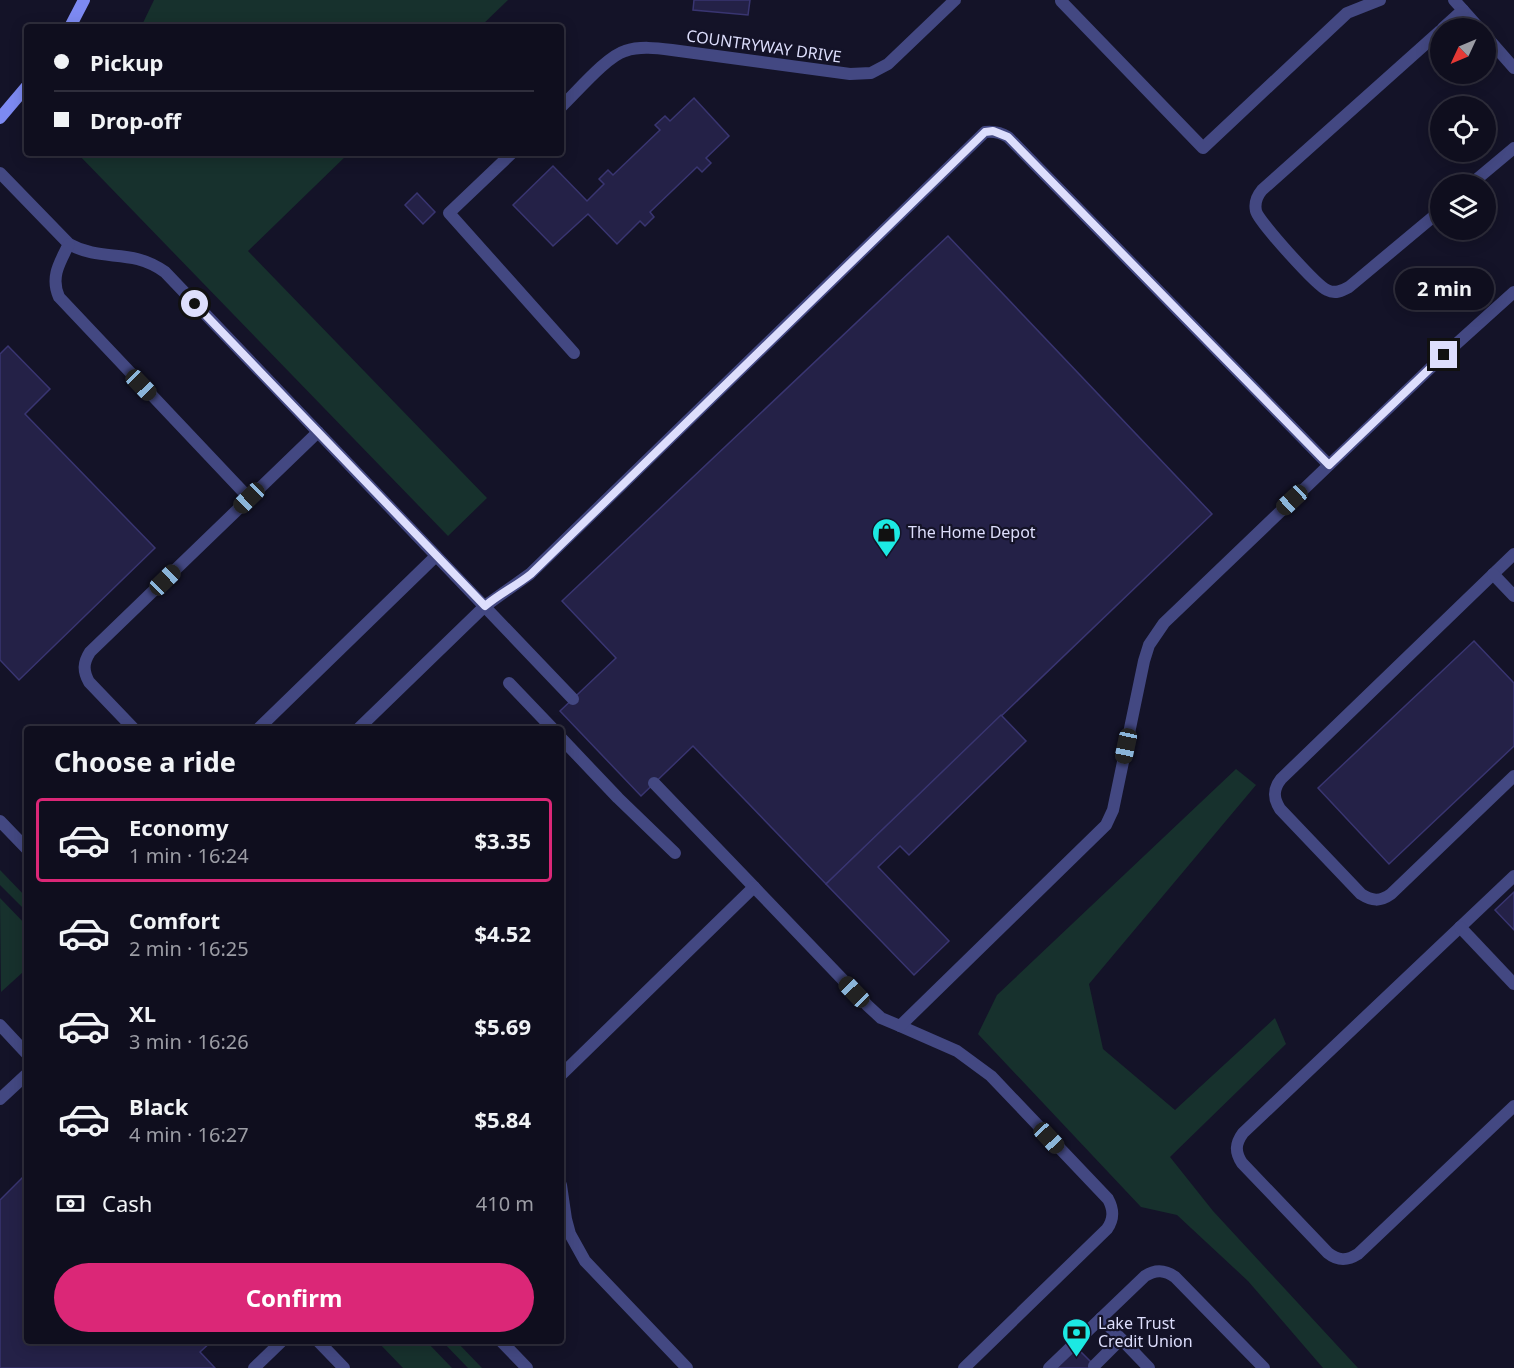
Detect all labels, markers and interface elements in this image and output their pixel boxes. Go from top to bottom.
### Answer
north arrow [1430,18,1496,84]
map controls [1430,18,1496,240]
street label: COUNTRYWAY DRIVE [685,24,843,68]
text: Pickup [90,47,163,77]
button: locate [1430,96,1496,162]
text: Drop-off [90,105,181,135]
button: layers [1430,174,1496,240]
callout: 2 min [1394,268,1494,310]
text: 2 min [1417,275,1472,302]
route start [181,290,208,317]
route end [1430,341,1457,368]
car [122,366,160,404]
car [230,479,268,517]
car [1273,481,1311,519]
shop icon: The Home Depot [871,516,903,558]
place label: The Home Depot [908,521,1036,543]
car [146,561,184,599]
car [1113,727,1139,765]
text: Choose a ride [54,743,236,780]
text: Economy [129,812,228,842]
icon: car [57,813,111,867]
text: $3.35 [474,825,531,855]
text: 1 min · 16:24 [129,842,249,869]
text: Comfort [129,905,220,935]
icon: car [57,906,111,960]
text: $4.52 [474,918,531,948]
text: 2 min · 16:25 [129,935,249,962]
car [835,973,873,1011]
text: XL [129,998,156,1028]
icon: car [57,999,111,1053]
text: $5.69 [474,1011,531,1041]
text: 3 min · 16:26 [129,1028,249,1055]
text: Black [129,1091,188,1121]
icon: car [57,1092,111,1146]
text: $5.84 [474,1104,531,1134]
car [1030,1119,1068,1157]
text: 4 min · 16:27 [129,1121,249,1148]
icon: cash [54,1187,87,1220]
text: Cash [102,1188,152,1218]
text: 410 m [476,1190,534,1217]
button: Confirm [54,1263,534,1332]
place label: Lake Trust Credit Union [1098,1312,1193,1352]
bank icon: Lake Trust Credit Union [1061,1316,1093,1358]

